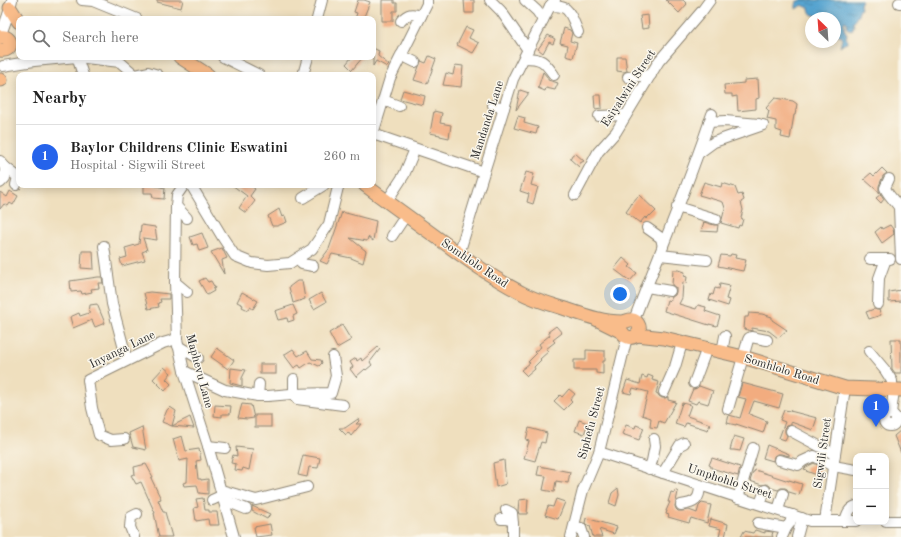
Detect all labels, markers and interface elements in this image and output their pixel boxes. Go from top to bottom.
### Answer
north arrow [805,12,841,48]
search box [16,16,376,60]
icon: search [30,27,52,49]
text: Search here [62,31,139,46]
street label: Esiyalwini Street [599,48,658,129]
street label: Mandanda Lane [469,79,507,161]
text: Nearby [32,90,87,107]
text: Baylor Childrens Clinic Eswatini [70,141,288,156]
text: 1 [41,150,49,163]
text: 260 m [323,150,360,163]
text: Hospital · Sigwili Street [70,159,205,172]
street label: Somhlolo Road [439,237,510,291]
your location [610,284,630,304]
street label: Inyanga Lane [88,329,158,371]
street label: Maphevu Lane [183,333,215,410]
street label: Somhlolo Road [743,353,821,387]
street label: Siphefu Street [577,386,607,461]
pin: 1 [863,394,889,427]
street label: Sigwili Street [812,417,834,489]
map controls [853,453,889,525]
button: + [853,453,889,489]
street label: Umphohlo Street [686,463,774,501]
button: − [853,489,889,525]

